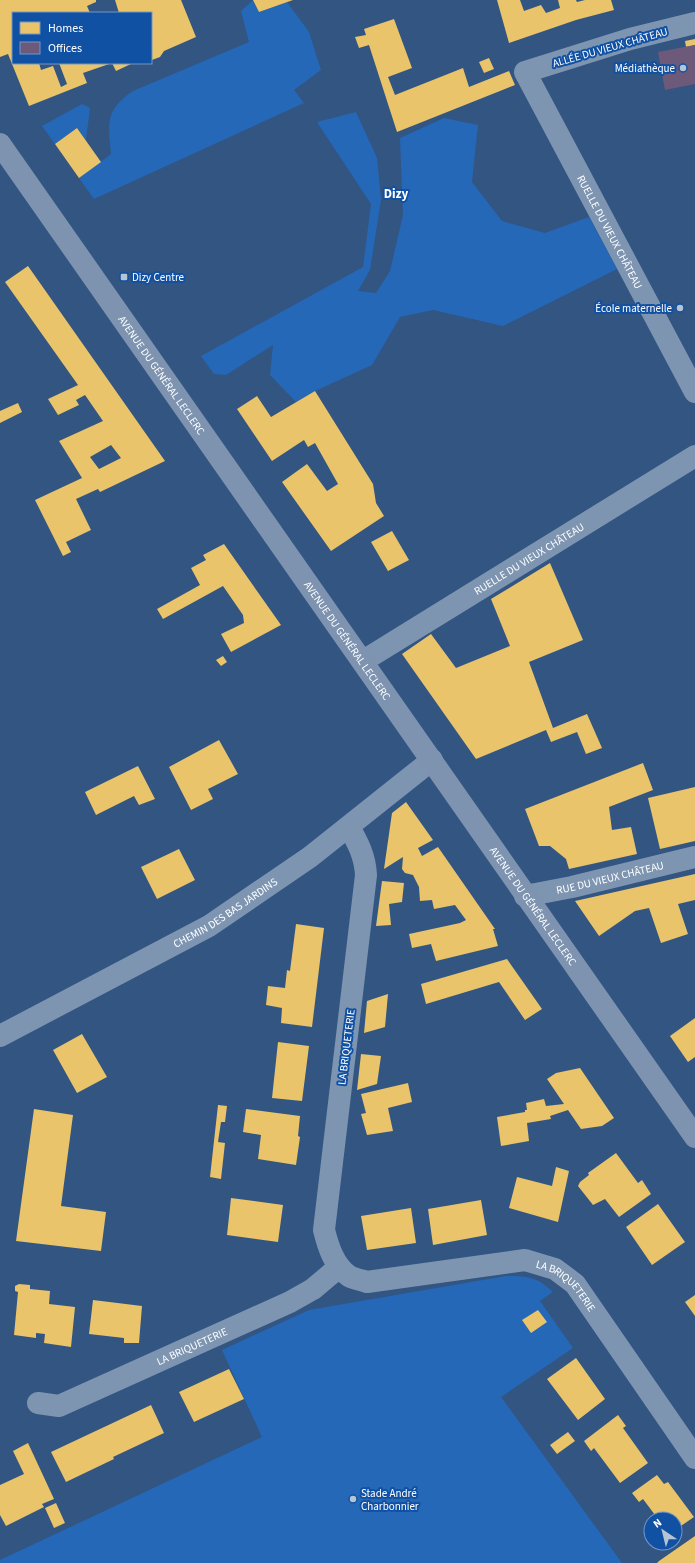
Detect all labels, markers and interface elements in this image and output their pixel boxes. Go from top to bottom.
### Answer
legend [12,12,152,64]
text: Homes [48,20,83,37]
street label: ALLÉE DU VIEUX CHÂTEAU [551,24,669,71]
text: Offices [48,40,82,57]
place label: Médiathèque [615,61,676,76]
marker: Médiathèque [678,63,688,73]
street label: RUELLE DU VIEUX CHÂTEAU [573,173,646,292]
district label: Dizy [384,185,408,203]
place label: Dizy Centre [132,270,185,285]
marker: Dizy Centre [119,272,129,282]
place label: École maternelle [595,301,673,316]
marker: École maternelle [675,303,685,313]
street label: AVENUE DU GÉNÉRAL LECLERC [114,313,208,438]
street label: RUELLE DU VIEUX CHÂTEAU [471,519,587,599]
street label: AVENUE DU GÉNÉRAL LECLERC [300,578,394,703]
street label: AVENUE DU GÉNÉRAL LECLERC [486,844,580,969]
street label: RUE DU VIEUX CHÂTEAU [555,858,665,898]
street label: CHEMIN DES BAS JARDINS [171,874,281,952]
street label: LA BRIQUETERIE [334,1008,359,1086]
street label: LA BRIQUETERIE [534,1257,599,1315]
street label: LA BRIQUETERIE [154,1324,230,1369]
place label: Stade André Charbonnier [361,1486,419,1514]
marker: Stade André Charbonnier [348,1494,358,1504]
north arrow [643,1511,683,1551]
text: N [650,1515,665,1531]

